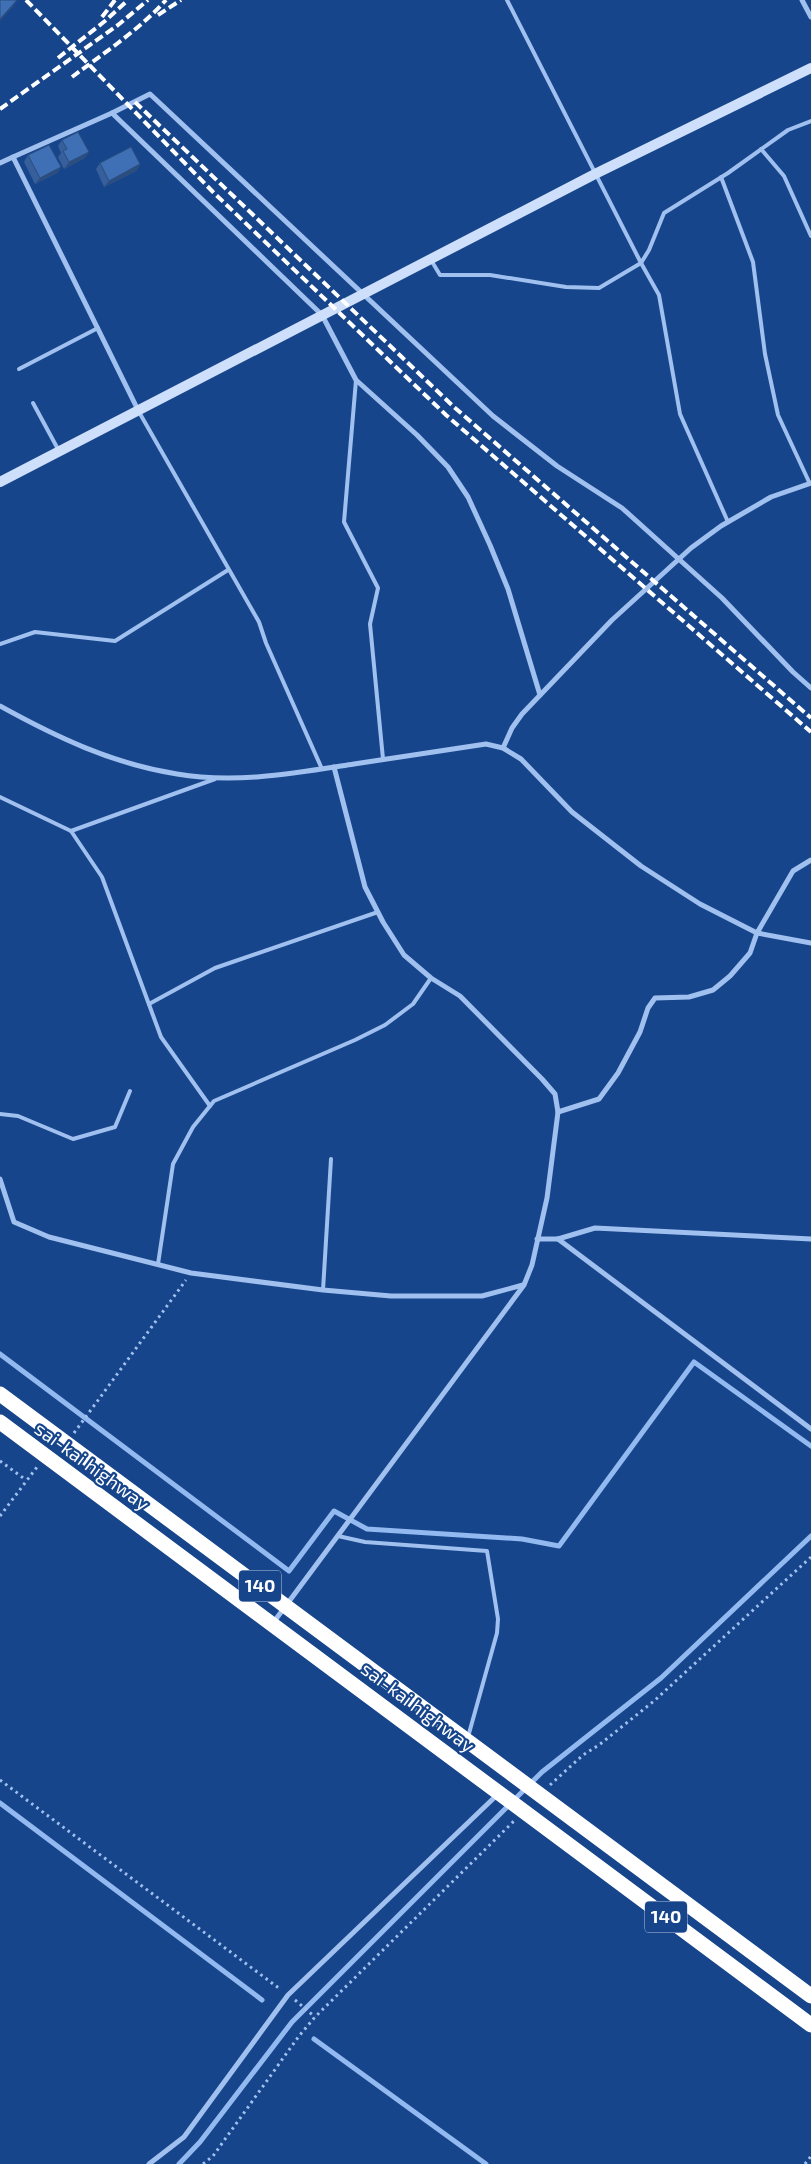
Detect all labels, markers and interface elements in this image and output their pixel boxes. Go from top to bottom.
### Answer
street label: sai-kai highway [31,1416,154,1515]
road number: 140 [239,1570,281,1602]
street label: sai-kai highway [357,1657,479,1757]
road number: 140 [645,1901,687,1932]

